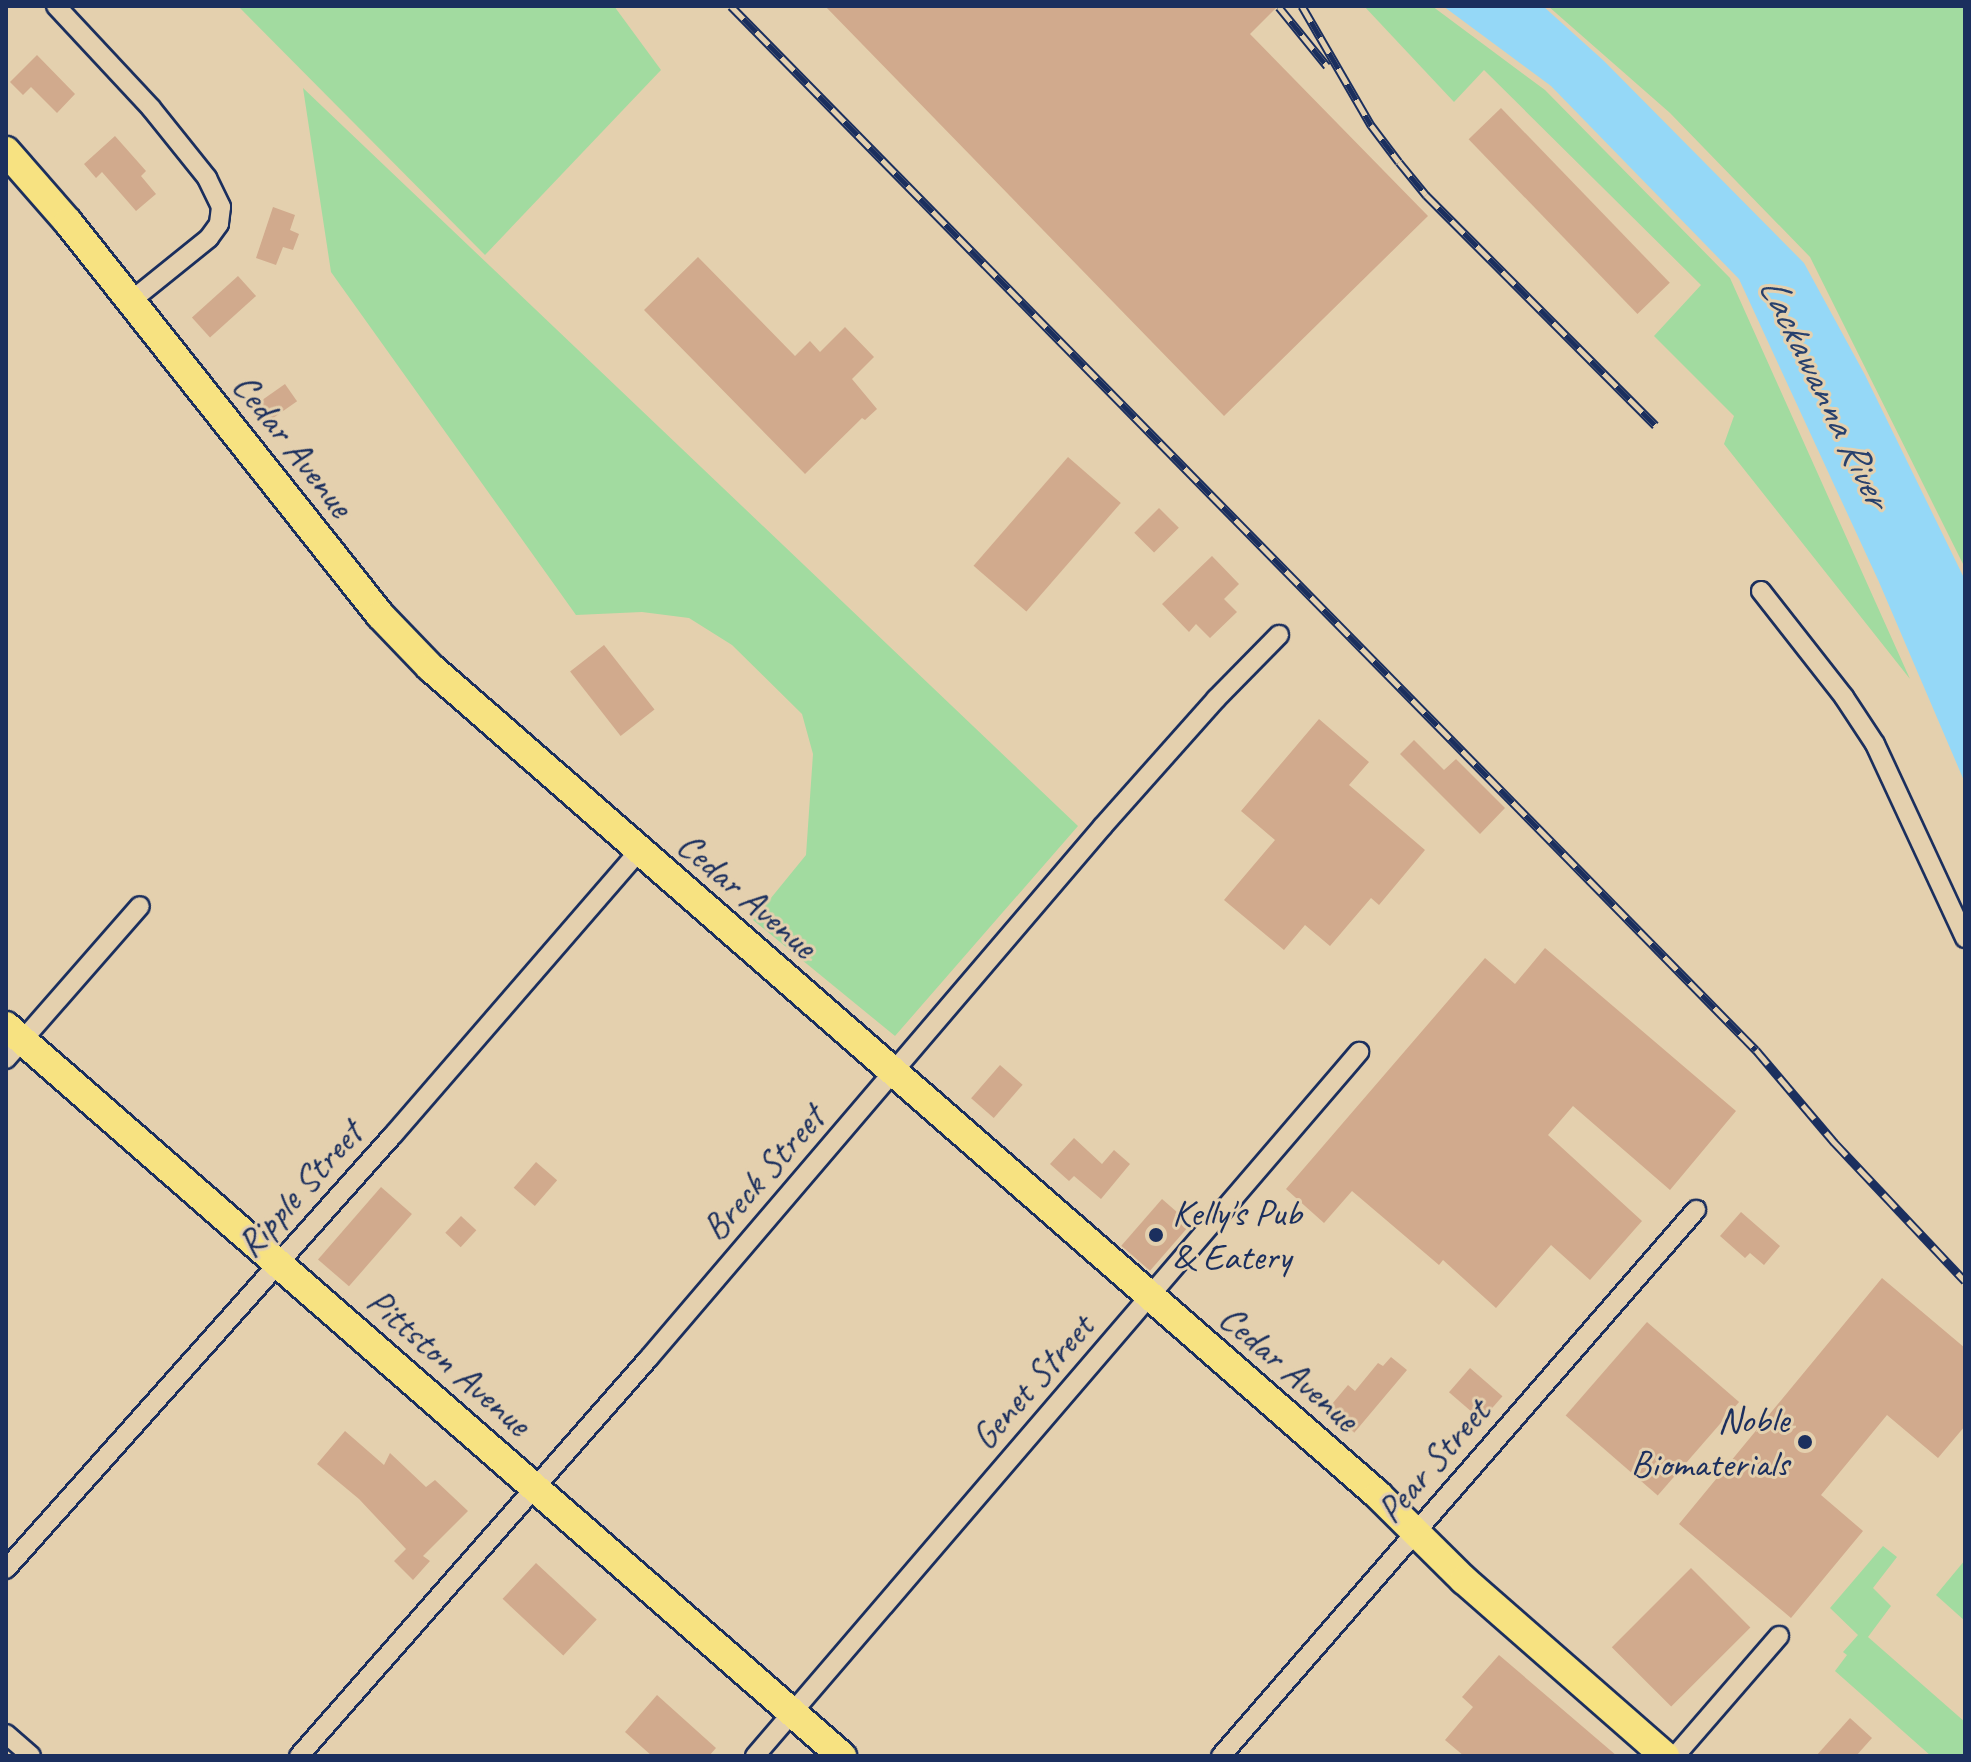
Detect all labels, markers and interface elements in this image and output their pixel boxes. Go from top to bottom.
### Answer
water label: Lackawanna River [1749,268,1901,514]
street label: Cedar Avenue [222,364,364,526]
street label: Cedar Avenue [668,822,826,968]
street label: Breck Street [692,1096,834,1250]
street label: Ripple Street [226,1112,372,1266]
place label: Kelly's Pub & Eatery [1172,1190,1301,1280]
marker: Kelly's Pub & Eatery [1147,1226,1165,1244]
street label: Pittston Avenue [357,1278,541,1446]
street label: Cedar Avenue [1210,1295,1368,1441]
street label: Genet Street [961,1305,1103,1459]
street label: Pear Street [1367,1389,1499,1533]
place label: Noble Biomaterials [1631,1397,1789,1486]
marker: Noble Biomaterials [1796,1433,1814,1451]

